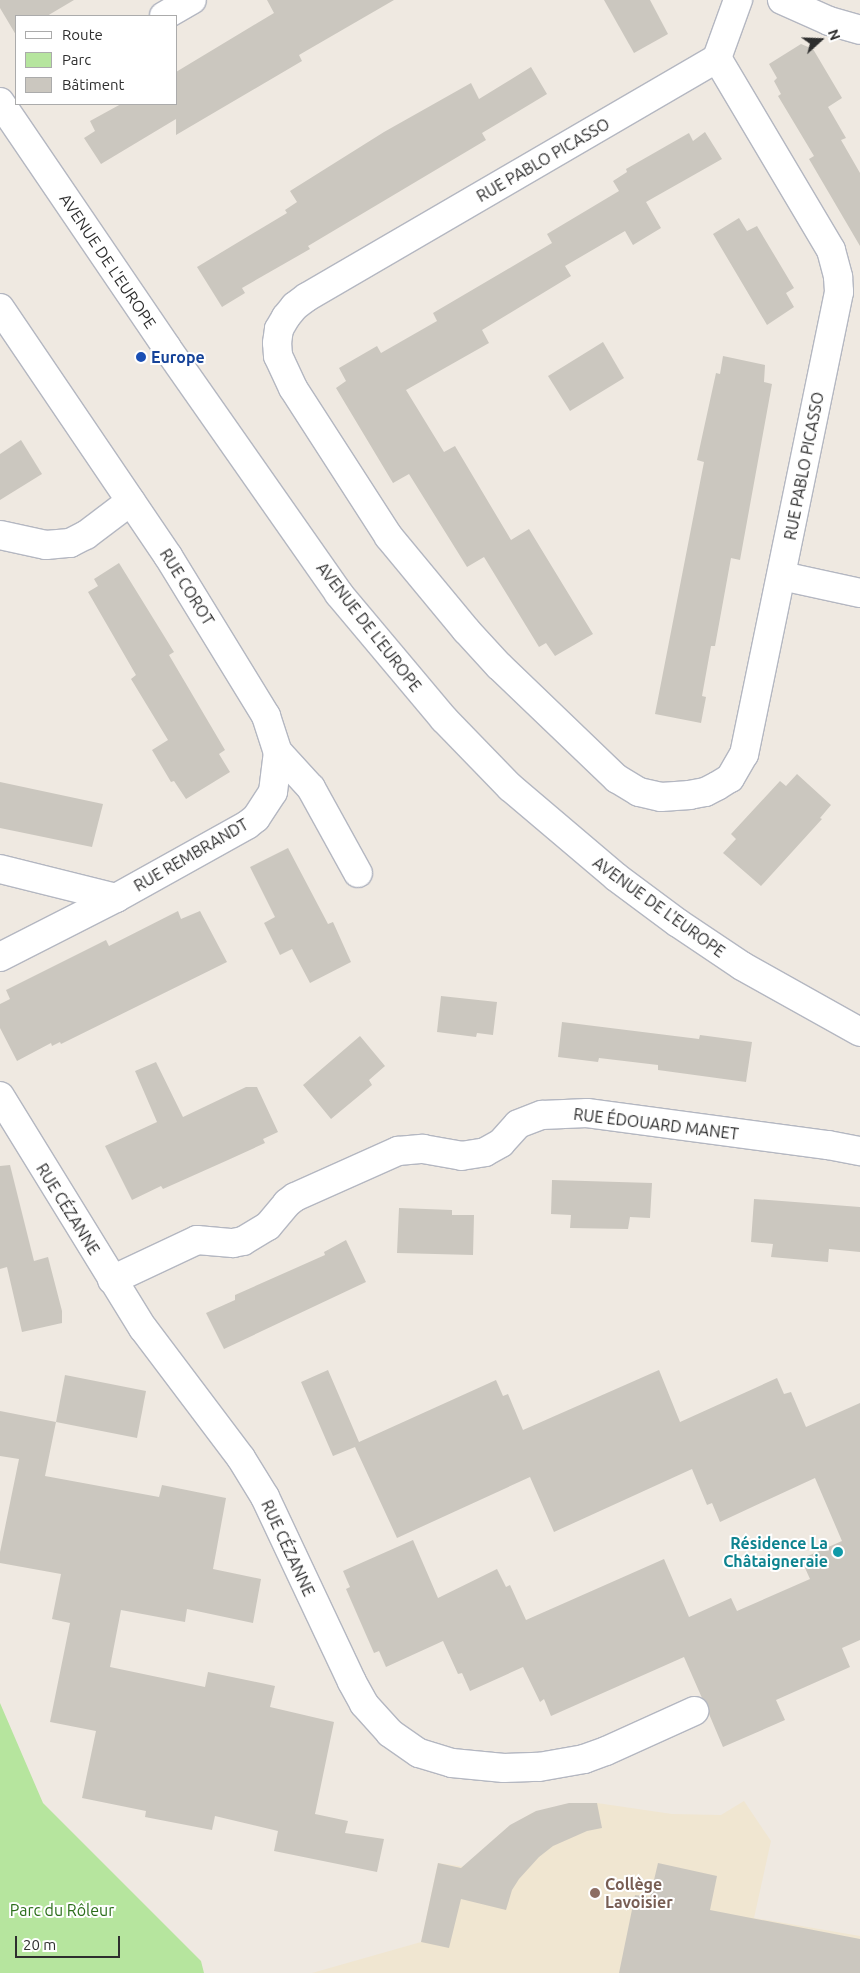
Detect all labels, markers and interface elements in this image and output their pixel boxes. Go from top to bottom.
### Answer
legend [15,15,178,105]
north arrow [795,15,845,65]
text: Route [62,26,103,43]
text: N [825,27,843,43]
text: Parc [62,51,91,68]
text: Bâtiment [62,76,124,93]
street label: RUE PABLO PICASSO [473,114,613,206]
street label: AVENUE DE L'EUROPE [56,190,160,332]
place label: Europe [151,347,205,367]
marker: Europe [135,351,147,363]
street label: RUE PABLO PICASSO [780,390,828,542]
street label: RUE COROT [156,545,218,629]
street label: AVENUE DE L'EUROPE [313,559,425,695]
street label: RUE REMBRANDT [130,815,252,895]
street label: AVENUE DE L'EUROPE [589,853,729,961]
street label: RUE ÉDOUARD MANET [572,1104,740,1144]
street label: RUE CÉZANNE [32,1160,104,1258]
street label: RUE CÉZANNE [257,1497,319,1599]
place label: Résidence La Châtaigneraie [723,1533,828,1571]
marker: Résidence La Châtaigneraie [832,1546,844,1558]
place label: Collège Lavoisier [605,1874,673,1912]
marker: Collège Lavoisier [589,1887,601,1899]
park label: Parc du Rôleur [10,1900,114,1920]
scale bar [18,1926,122,1958]
text: 20 m [23,1936,56,1953]

